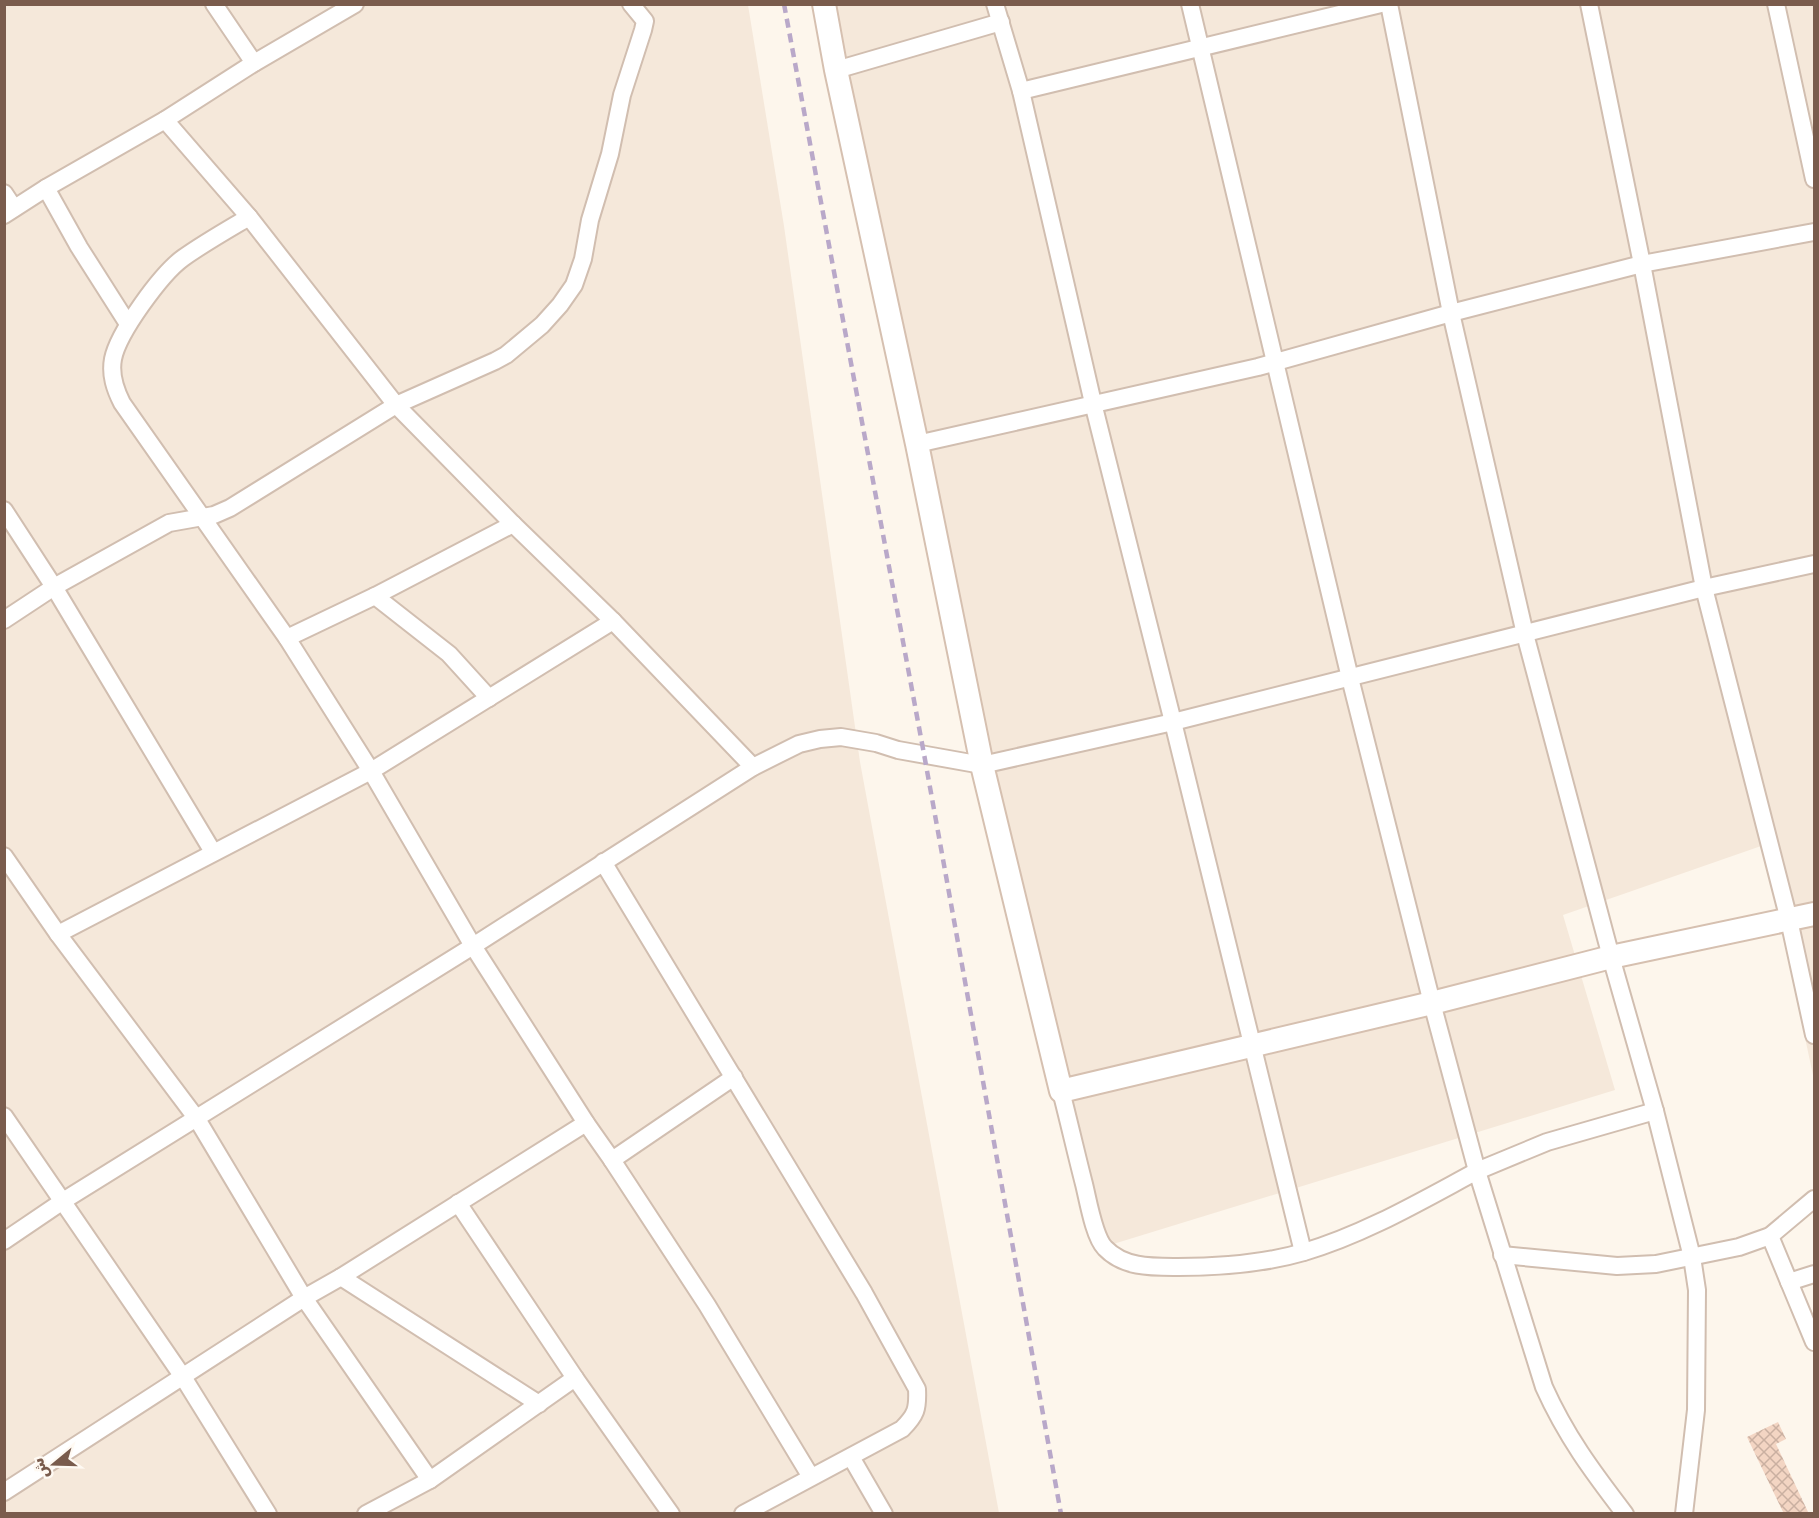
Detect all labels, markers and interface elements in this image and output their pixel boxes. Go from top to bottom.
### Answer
north arrow [24,1434,84,1494]
text: ش [28,1455,53,1482]

